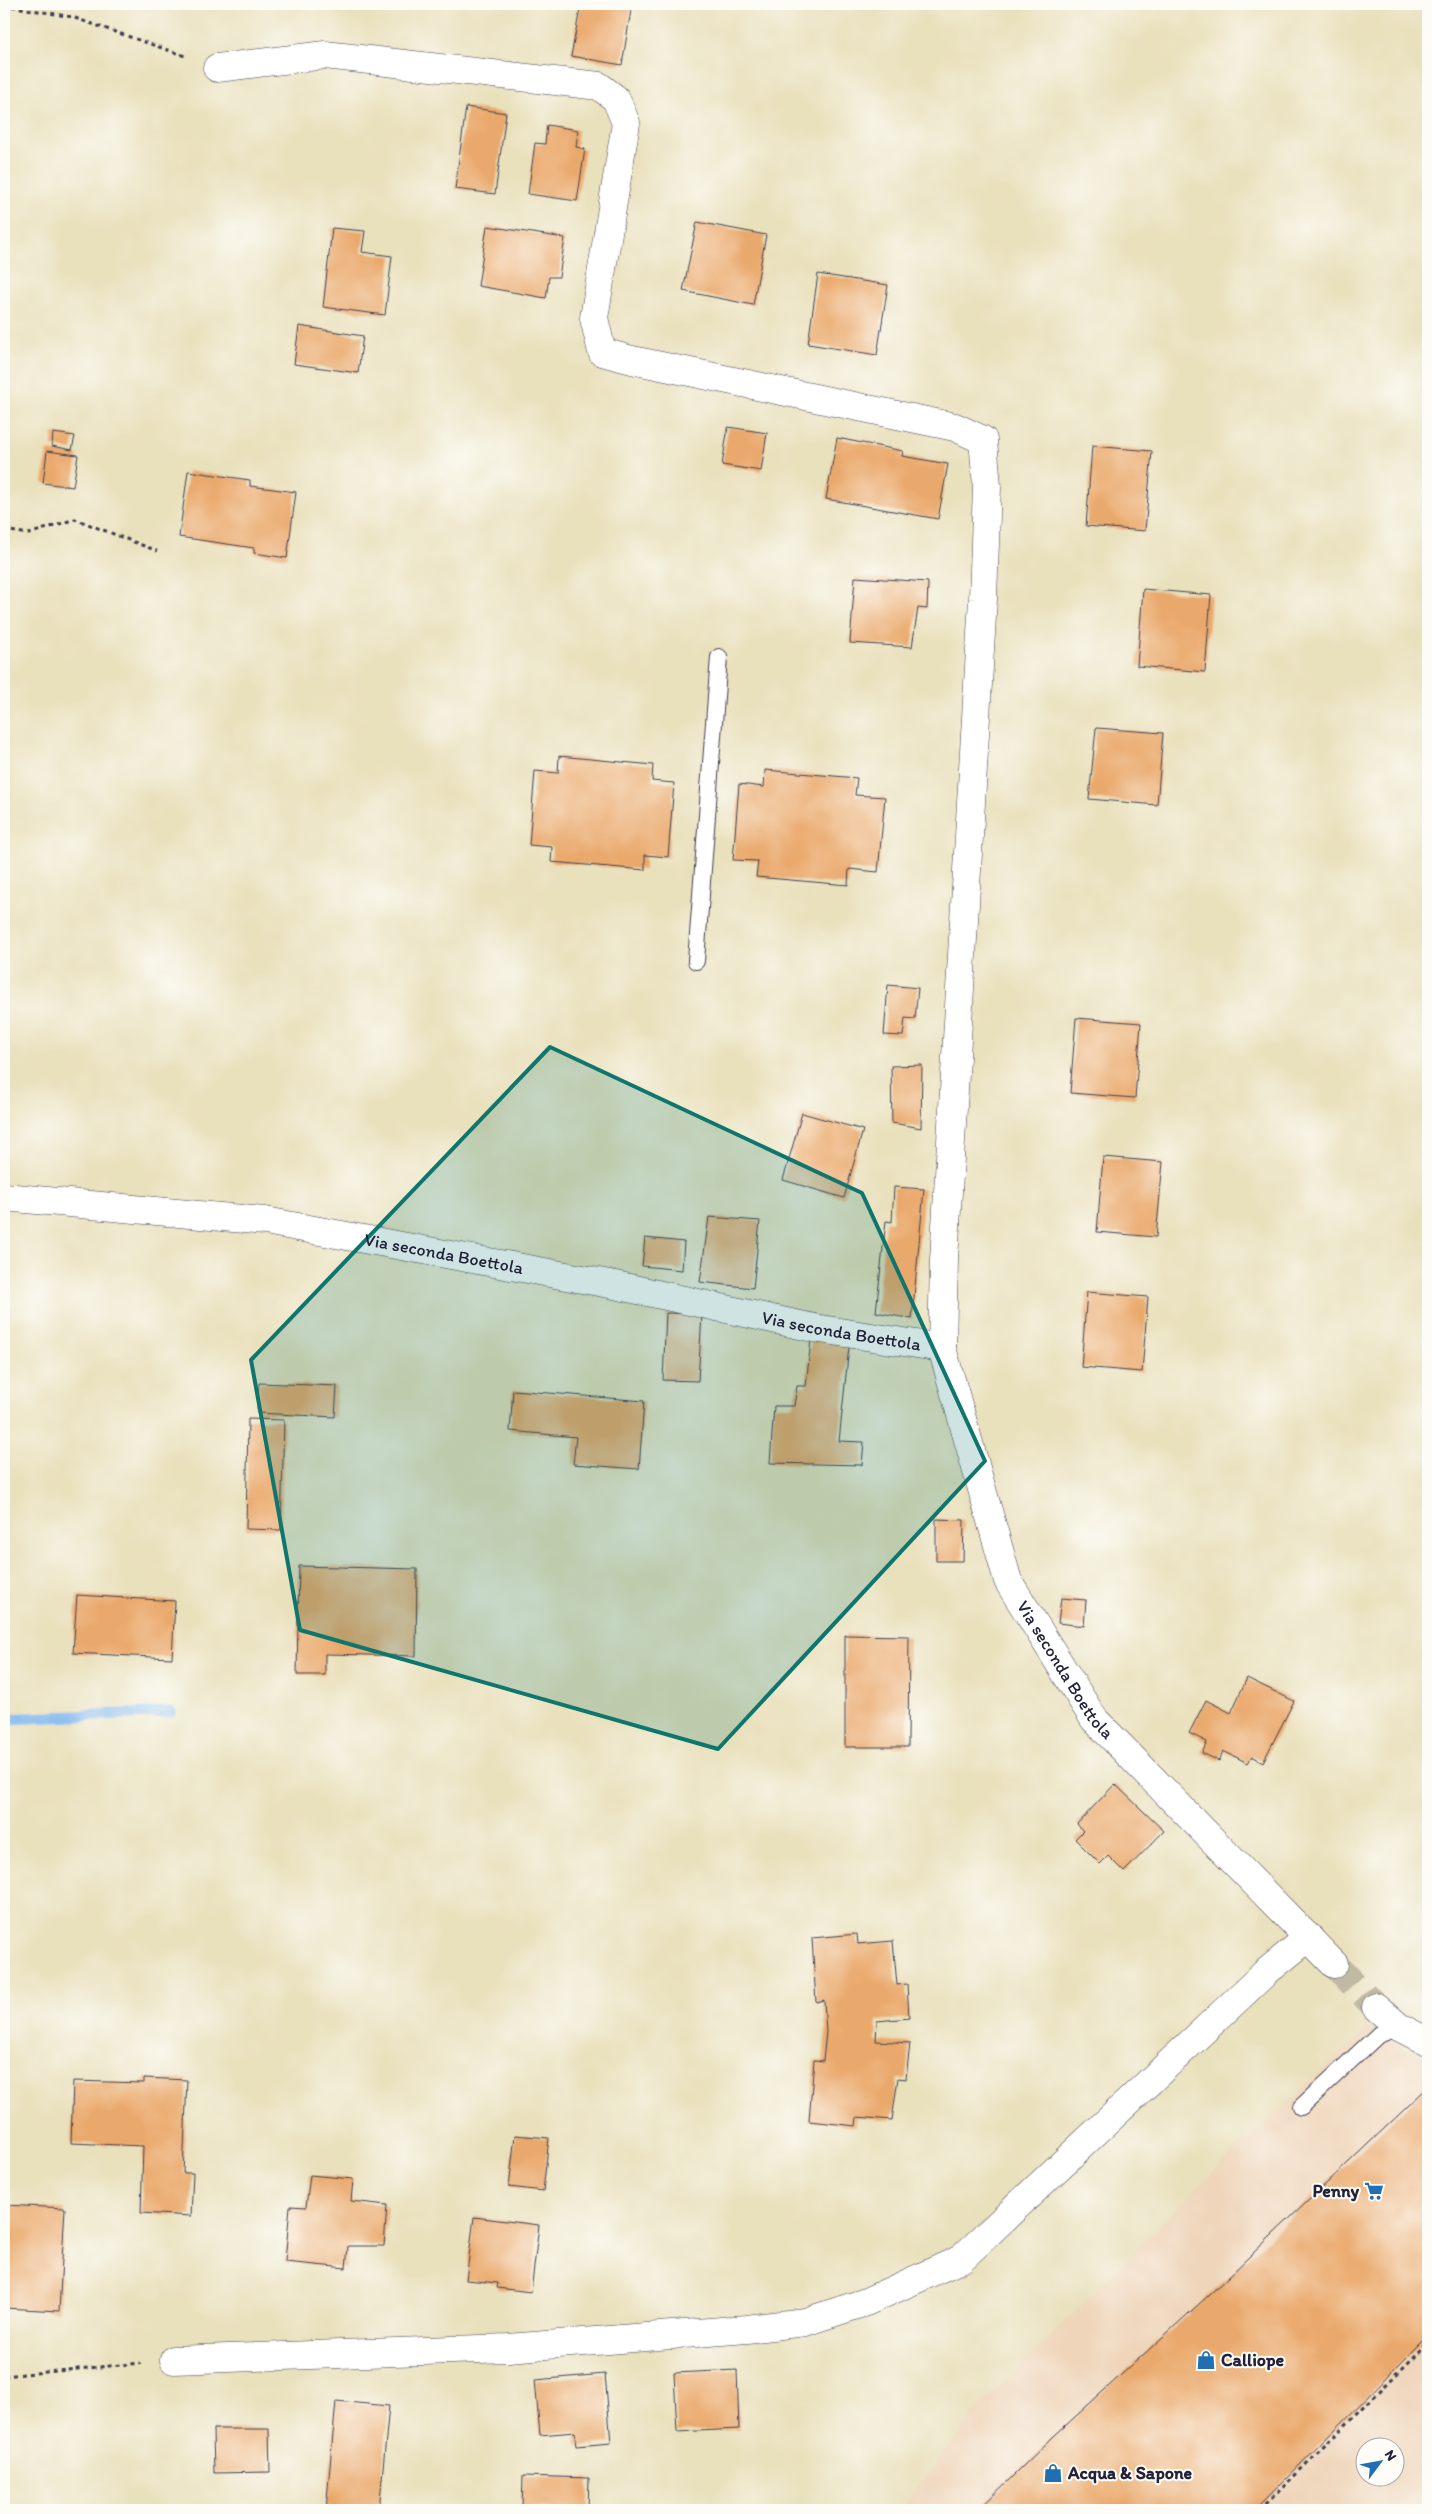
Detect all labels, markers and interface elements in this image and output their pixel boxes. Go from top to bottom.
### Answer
street label: Via seconda Boettola [363,1228,526,1279]
street label: Via seconda Boettola [760,1306,923,1356]
street label: Via seconda Boettola [1012,1597,1119,1744]
place label: Penny [1312,2180,1359,2202]
supermarket icon: Penny [1363,2180,1385,2202]
shop icon: Calliope [1195,2349,1217,2371]
place label: Calliope [1221,2349,1284,2371]
north arrow [1354,2436,1404,2486]
text: N [1381,2447,1400,2464]
shop icon: Acqua & Sapone [1042,2462,1064,2484]
place label: Acqua & Sapone [1067,2462,1192,2484]

